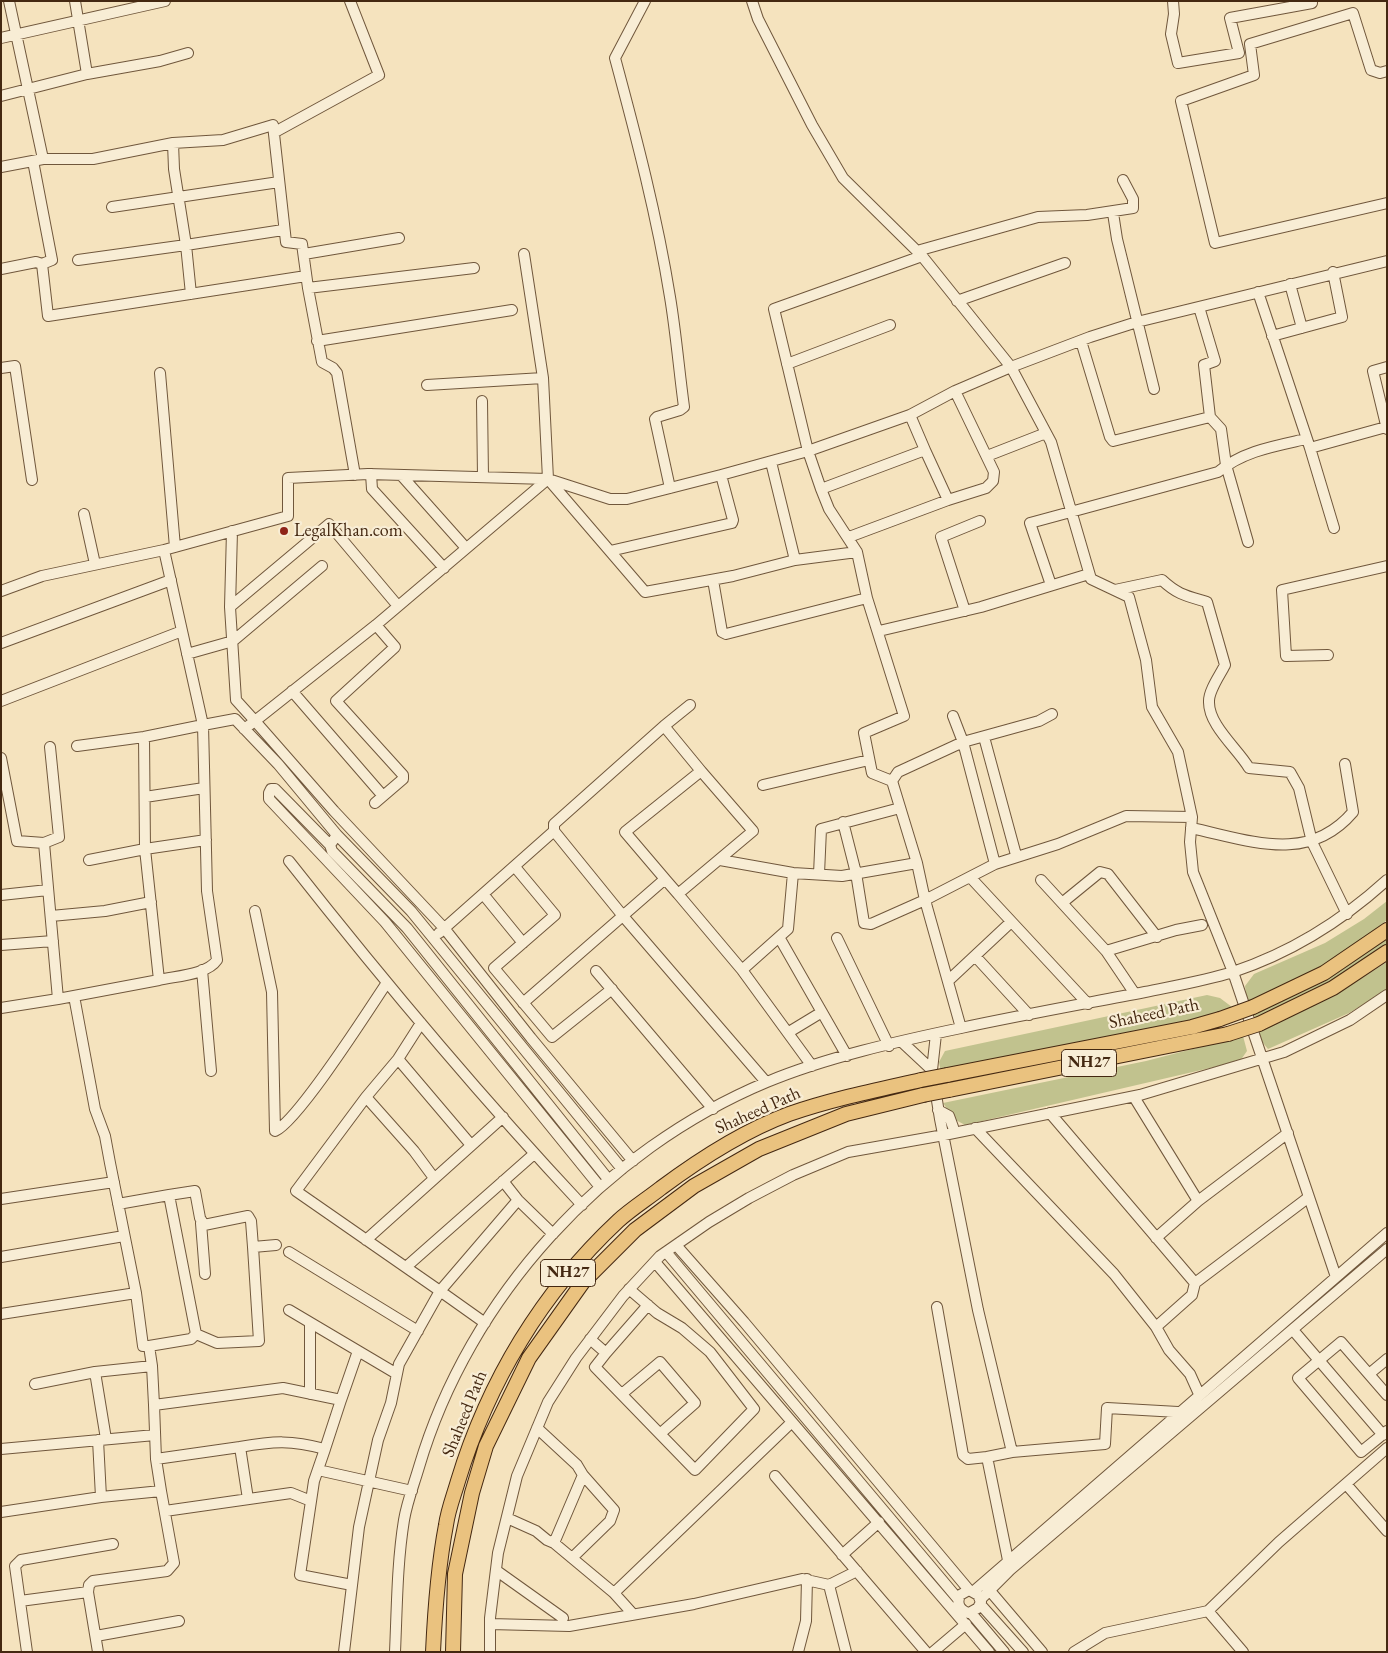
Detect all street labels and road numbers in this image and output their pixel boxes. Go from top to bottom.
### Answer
street label: Shaheed Path [1107,994,1201,1034]
road number: NH27 [1062,1050,1116,1076]
street label: Shaheed Path [712,1083,804,1139]
road number: NH27 [540,1260,596,1286]
street label: Shaheed Path [438,1367,492,1461]

